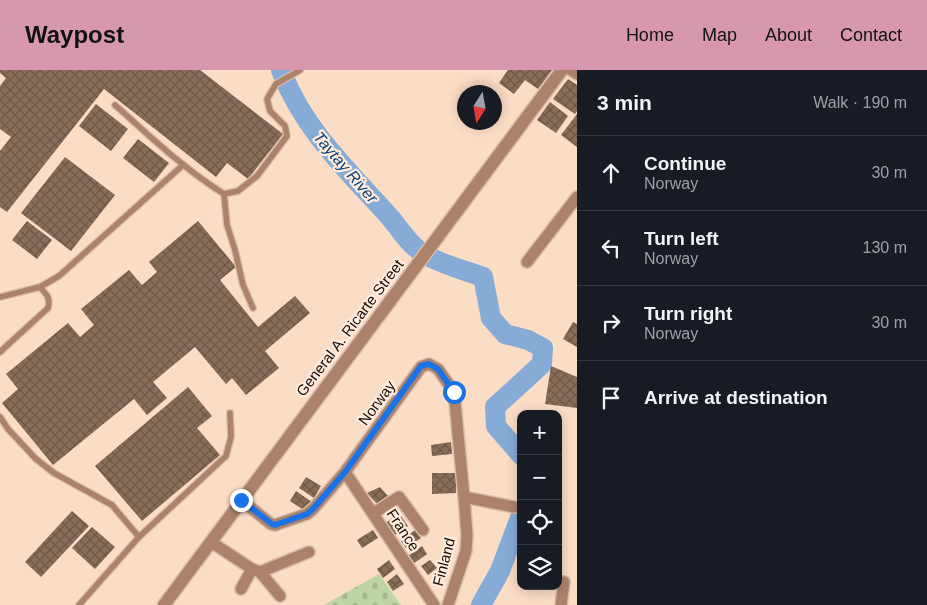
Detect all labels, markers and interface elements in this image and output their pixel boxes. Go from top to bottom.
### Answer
text: Waypost [25,21,124,48]
text: Home [626,25,674,45]
text: Map [702,25,737,45]
text: About [765,25,812,45]
text: Contact [840,25,902,45]
north arrow [457,85,502,130]
text: 3 min [597,91,652,114]
text: Walk · 190 m [813,94,907,111]
water label: Taytay River [310,128,381,207]
text: Continue [644,153,726,174]
icon: ahead [597,159,625,187]
text: 30 m [871,164,907,181]
text: Norway [644,175,698,192]
text: Turn left [644,228,719,249]
icon: left [597,234,625,262]
text: 130 m [863,239,907,256]
text: Norway [644,250,698,267]
street label: General A. Ricarte Street [293,255,407,399]
text: Turn right [644,303,732,324]
icon: right [597,309,625,337]
text: 30 m [871,314,907,331]
text: Norway [644,325,698,342]
street label: Norway [355,377,399,428]
route start [443,381,466,404]
icon: arrive [597,384,625,412]
text: Arrive at destination [644,387,828,408]
map controls [517,410,562,590]
button: + [517,410,562,455]
button: − [517,455,562,500]
route end [230,489,253,512]
button: locate [517,500,562,545]
street label: France [384,506,423,554]
street label: Finland [429,536,458,588]
button: layers [517,545,562,590]

